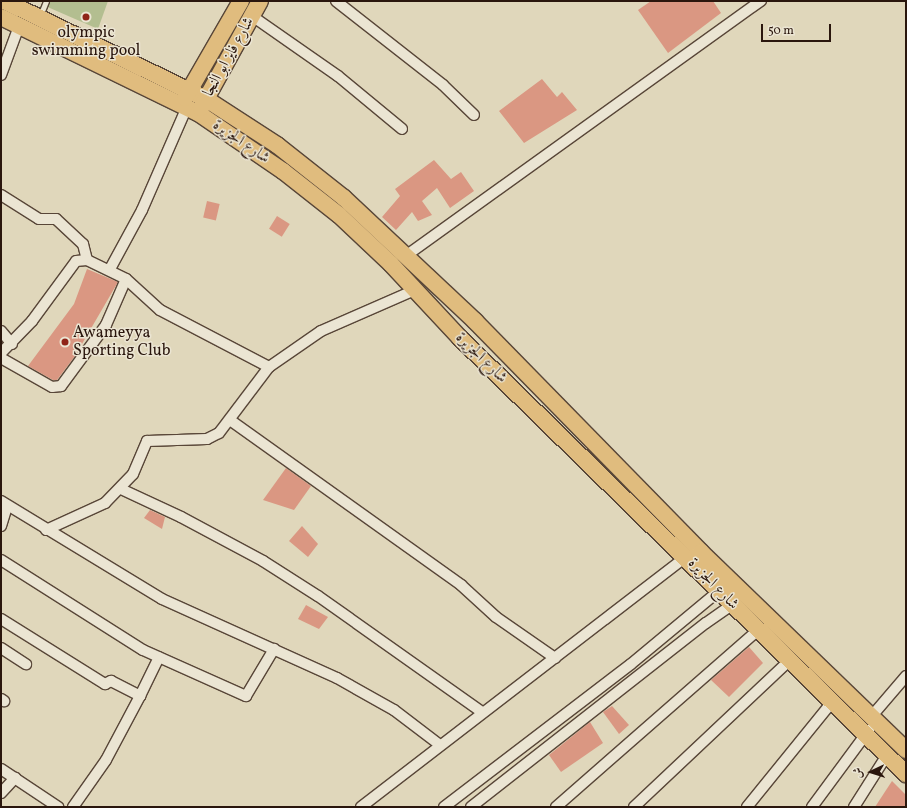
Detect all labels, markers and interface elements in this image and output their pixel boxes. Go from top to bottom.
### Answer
marker: olympic swimming pool [81,12,91,22]
street label: شارع فايز ابو النجا [199,14,259,100]
scale bar [763,16,833,42]
place label: olympic swimming pool [32,23,140,61]
text: 50 m [768,23,794,39]
street label: شارع الجزيرة [209,116,273,168]
place label: Awameyya Sporting Club [73,323,171,361]
street label: شارع الجزيرة [451,329,511,387]
marker: Awameyya Sporting Club [60,337,70,347]
street label: شارع الجزيرة [684,554,742,614]
north arrow [851,752,891,792]
text: ش [851,767,866,779]

